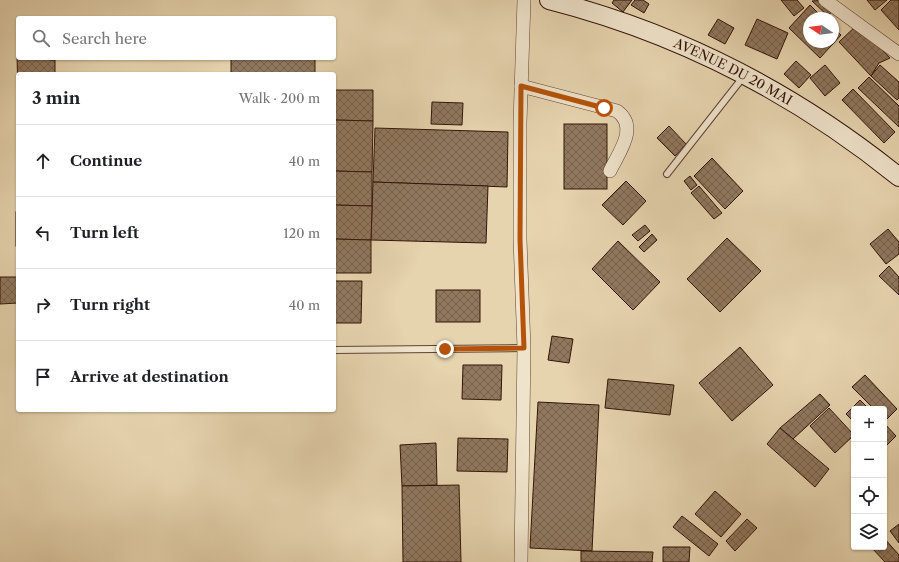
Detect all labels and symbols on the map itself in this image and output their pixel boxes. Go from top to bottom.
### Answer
north arrow [803,12,839,48]
street label: AVENUE DU 20 MAI [671,34,795,108]
route start [595,99,613,117]
route end [436,340,454,358]

